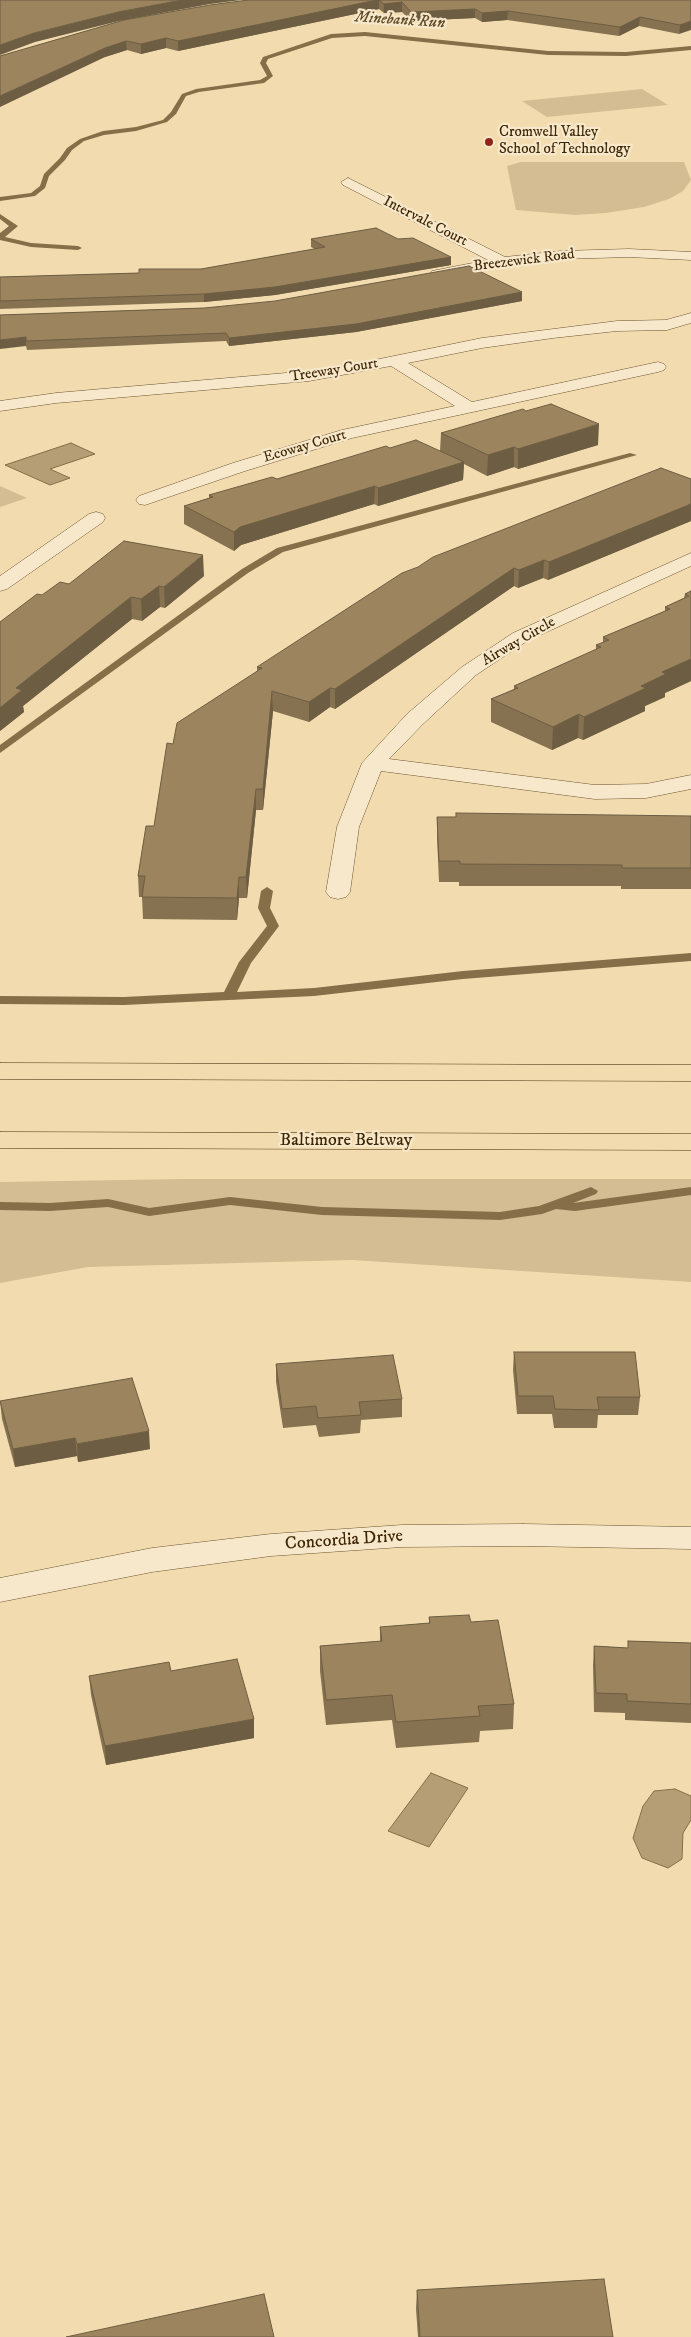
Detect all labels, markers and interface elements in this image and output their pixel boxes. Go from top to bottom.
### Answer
water label: Minebank Run [354,8,446,34]
place label: Cromwell Valley School of Technology [499,124,630,159]
marker: Cromwell Valley School of Technology [483,136,495,148]
street label: Intervale Court [380,193,470,251]
street label: Breezewick Road [472,246,576,276]
street label: Treeway Court [289,355,379,387]
street label: Ecoway Court [261,427,349,467]
street label: Airway Circle [479,614,559,670]
street label: Baltimore Beltway [280,1130,412,1152]
street label: Concordia Drive [284,1526,404,1556]

